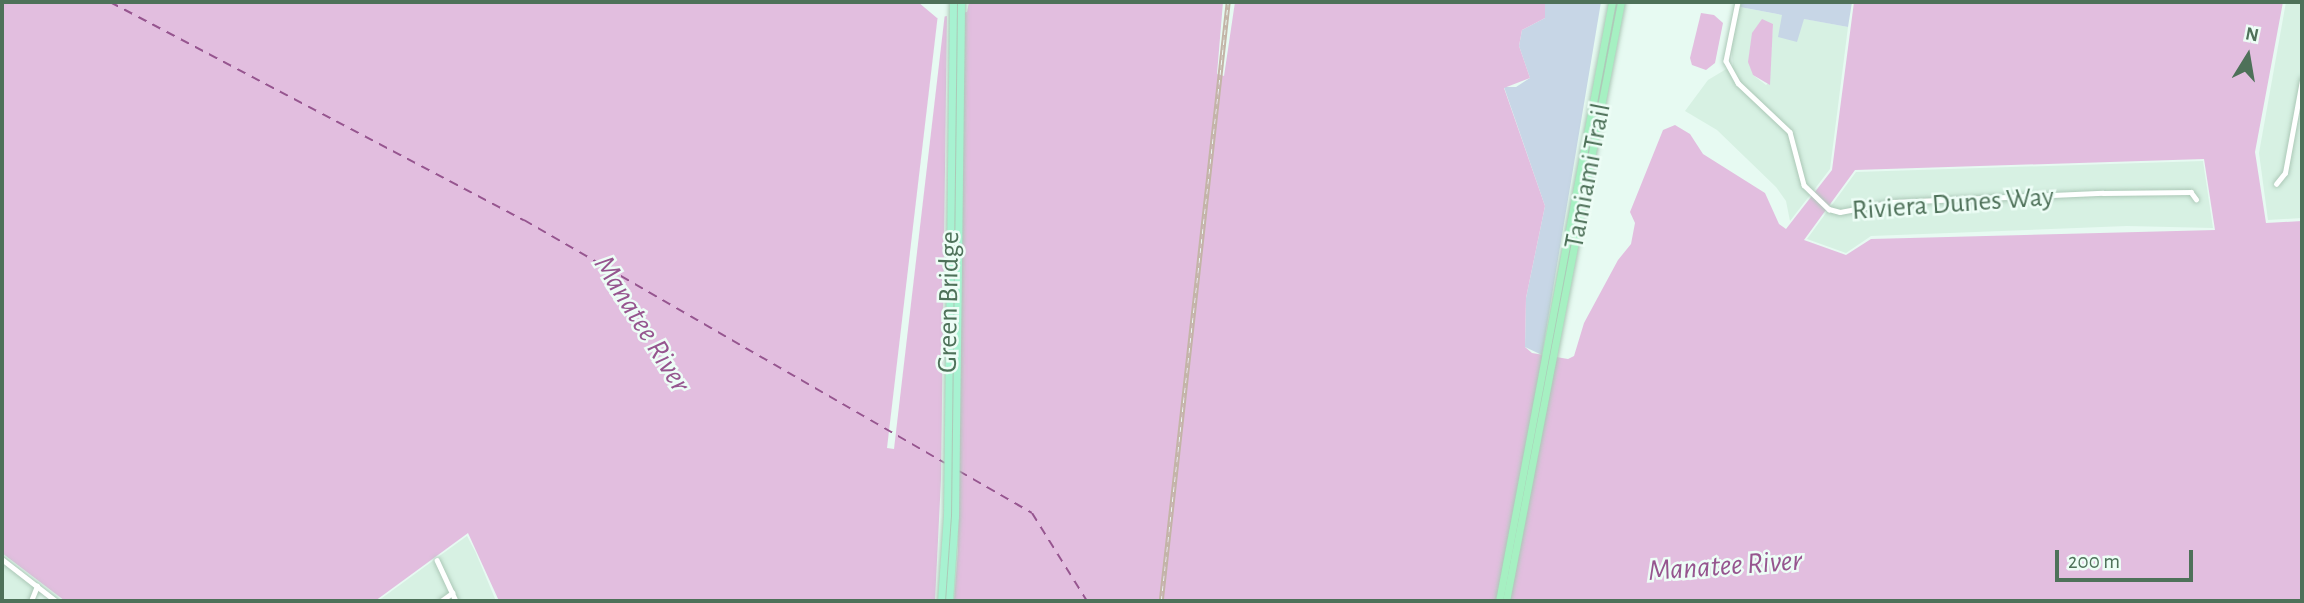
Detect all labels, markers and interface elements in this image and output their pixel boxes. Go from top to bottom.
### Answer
north arrow [2213,21,2283,91]
text: N [2244,24,2260,45]
street label: Tamiami Trail [1557,100,1619,252]
street label: Riviera Dunes Way [1851,180,2055,228]
street label: Green Bridge [931,231,967,373]
water label: Manatee River [586,249,698,399]
scale bar [2059,536,2197,580]
water label: Manatee River [1647,543,1803,589]
text: 200 m [2068,551,2120,572]

